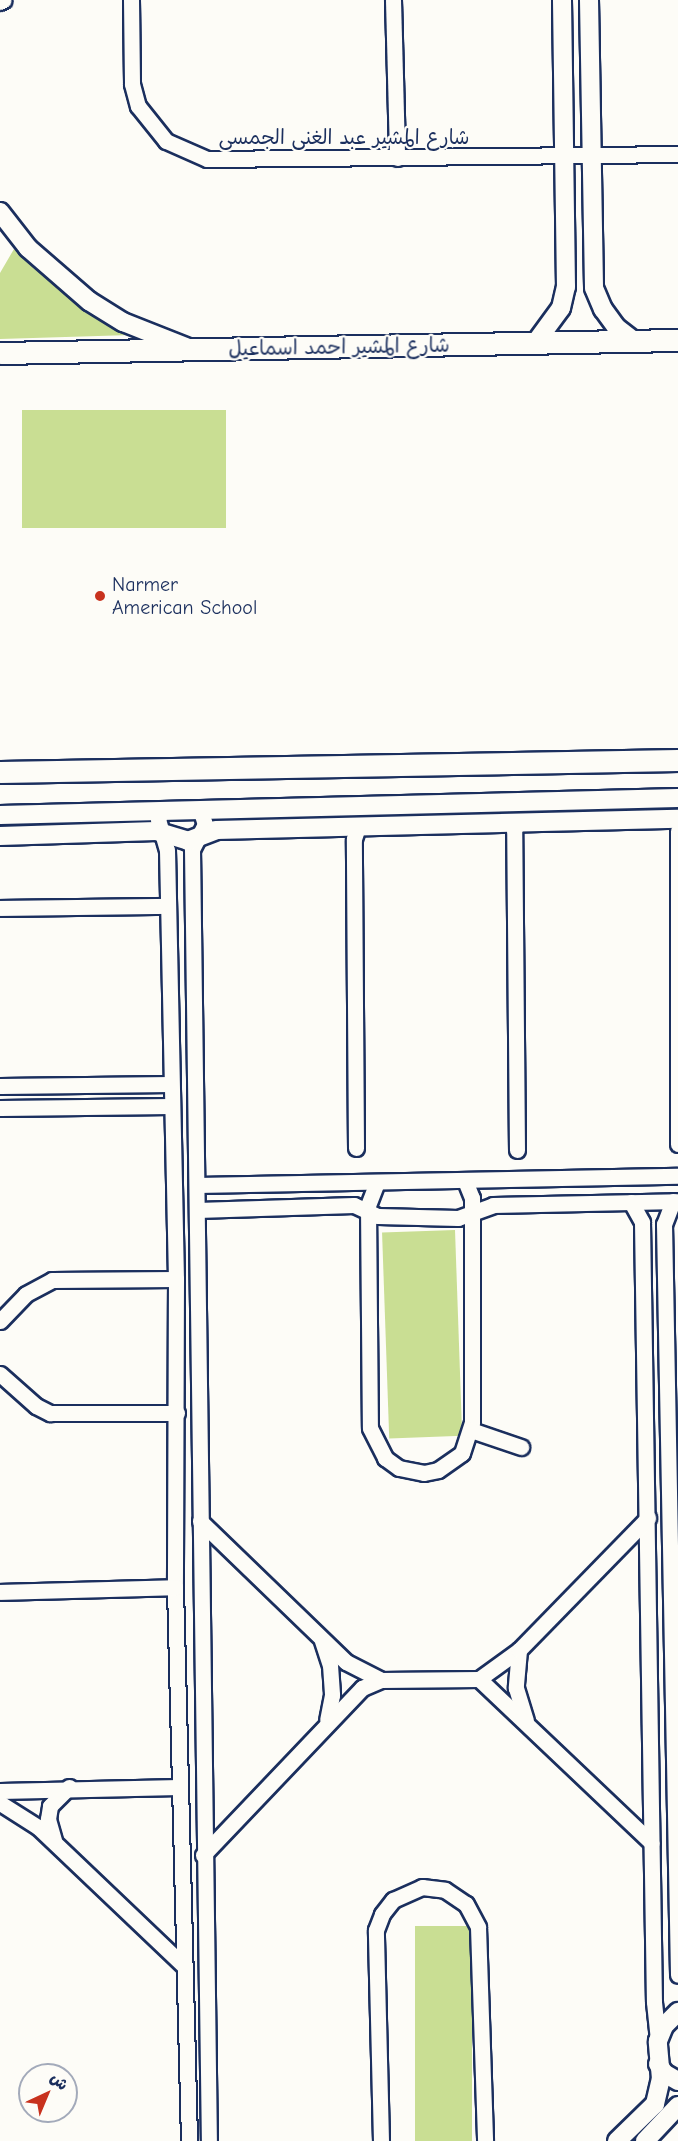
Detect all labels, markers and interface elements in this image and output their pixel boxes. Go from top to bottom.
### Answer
street label: شارع المشير عبد الغنى الجمسى [218,125,470,149]
street label: شارع المشير احمد اسماعيل [228,333,450,361]
place label: Narmer American School [112,572,257,619]
marker: Narmer American School [93,589,107,603]
north arrow [18,2063,78,2123]
text: ش [47,2069,72,2094]

